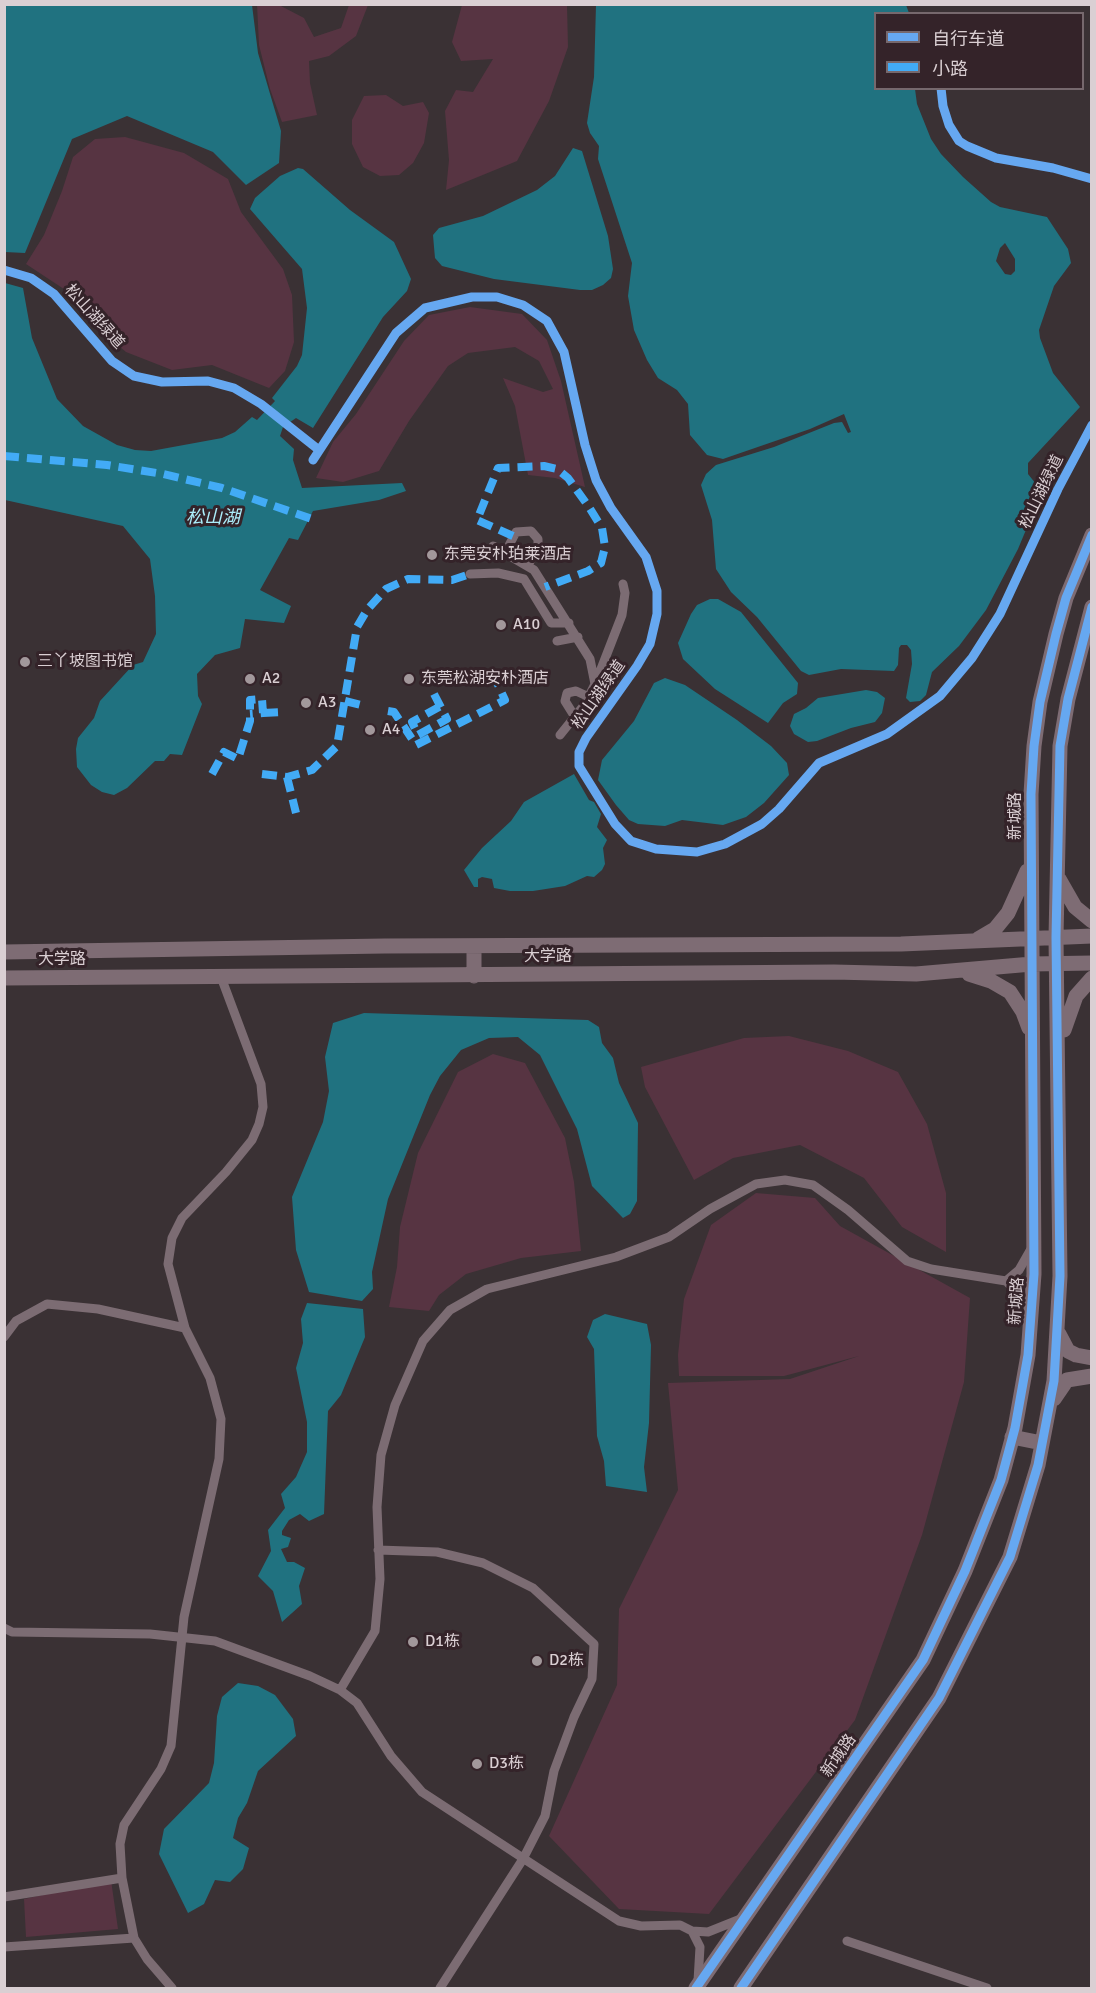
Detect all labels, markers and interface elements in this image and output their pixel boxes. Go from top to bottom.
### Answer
legend [874,12,1084,90]
text: 自行车道 [932,28,1004,50]
text: 小路 [932,58,968,80]
street label: 松山湖绿道 [60,281,128,353]
street label: 松山湖绿道 [1016,452,1068,532]
water label: 松山湖 [186,507,240,529]
place label: 东莞安朴珀莱酒店 [444,545,572,565]
marker: 东莞安朴珀莱酒店 [425,548,439,562]
place label: A10 [513,615,540,635]
marker: A10 [494,618,508,632]
place label: 三丫坡图书馆 [37,652,133,672]
marker: 三丫坡图书馆 [18,655,32,669]
street label: 松山湖绿道 [568,657,630,733]
place label: A2 [262,669,280,689]
place label: 东莞松湖安朴酒店 [421,669,549,689]
marker: A2 [243,672,257,686]
marker: 东莞松湖安朴酒店 [402,672,416,686]
place label: A3 [318,693,336,713]
marker: A3 [299,696,313,710]
place label: A4 [382,720,400,740]
marker: A4 [363,723,377,737]
street label: 新城路 [1006,792,1026,840]
street label: 大学路 [524,947,572,967]
street label: 大学路 [38,950,86,970]
street label: 新城路 [1006,1276,1028,1326]
place label: D1栋 [425,1632,460,1652]
marker: D1栋 [406,1635,420,1649]
place label: D2栋 [549,1651,584,1671]
marker: D2栋 [530,1654,544,1668]
street label: 新城路 [817,1731,861,1781]
place label: D3栋 [489,1754,524,1774]
marker: D3栋 [470,1757,484,1771]

